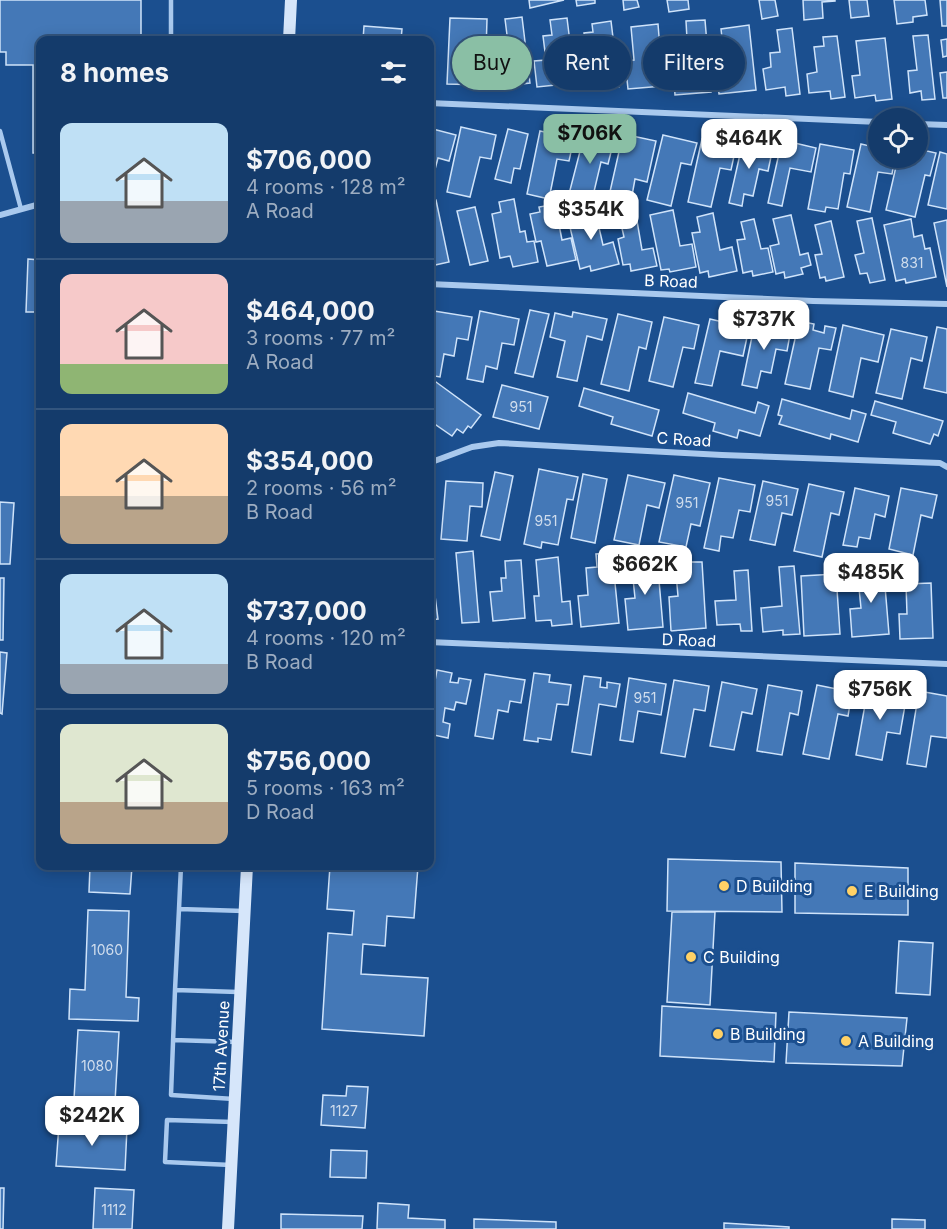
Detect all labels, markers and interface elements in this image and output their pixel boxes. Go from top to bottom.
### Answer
chip: Buy [452,36,532,90]
chip: Rent [544,36,631,90]
chip: Filters [643,36,745,90]
icon: filters [377,56,410,89]
text: 8 homes [60,57,169,88]
map controls [868,108,928,168]
button: locate [868,108,928,168]
pin: $706K [548,114,632,165]
pin: $464K [707,119,791,170]
text: $706K [557,121,623,145]
text: $464K [715,126,783,150]
text: $706,000 [246,144,372,175]
icon: home [108,147,180,219]
text: 4 rooms · 128 m² [246,175,406,199]
pin: $354K [549,190,633,241]
text: $354K [558,197,624,221]
text: A Road [246,199,314,223]
house number: 831 [900,254,924,271]
street label: B Road [644,270,698,292]
text: $464,000 [246,295,375,326]
icon: home [108,298,180,370]
pin: $737K [722,300,806,351]
text: $737K [732,307,796,331]
text: 3 rooms · 77 m² [246,326,395,350]
text: A Road [246,350,314,374]
house number: 951 [510,398,532,415]
street label: C Road [656,428,712,450]
text: $354,000 [246,445,374,476]
icon: home [108,448,180,520]
text: 2 rooms · 56 m² [246,476,397,500]
house number: 951 [766,492,788,509]
house number: 951 [676,494,698,511]
text: B Road [246,500,313,524]
house number: 951 [535,512,557,529]
pin: $662K [603,545,687,596]
text: $662K [612,552,678,576]
pin: $485K [829,553,913,604]
text: $485K [838,560,904,584]
text: $737,000 [246,595,367,626]
icon: home [108,598,180,670]
text: 4 rooms · 120 m² [246,626,406,650]
street label: D Road [661,629,717,651]
text: B Road [246,650,313,674]
pin: $756K [838,670,922,721]
text: $756K [848,677,912,701]
house number: 951 [634,689,656,706]
text: $756,000 [246,745,371,776]
icon: home [108,748,180,820]
text: 5 rooms · 163 m² [246,776,405,800]
text: D Road [246,800,314,824]
place label: D Building [736,876,813,896]
marker: D Building [717,879,731,893]
place label: E Building [864,881,939,901]
marker: E Building [845,884,859,898]
house number: 1060 [91,941,123,958]
place label: C Building [703,947,780,967]
marker: C Building [684,950,698,964]
street label: 17th Avenue [209,1000,233,1092]
place label: B Building [730,1024,806,1044]
marker: B Building [711,1027,725,1041]
place label: A Building [858,1031,934,1051]
marker: A Building [839,1034,853,1048]
house number: 1080 [81,1057,113,1074]
pin: $242K [50,1096,134,1147]
house number: 1127 [330,1102,358,1119]
text: $242K [59,1103,125,1127]
house number: 1112 [101,1201,127,1218]

